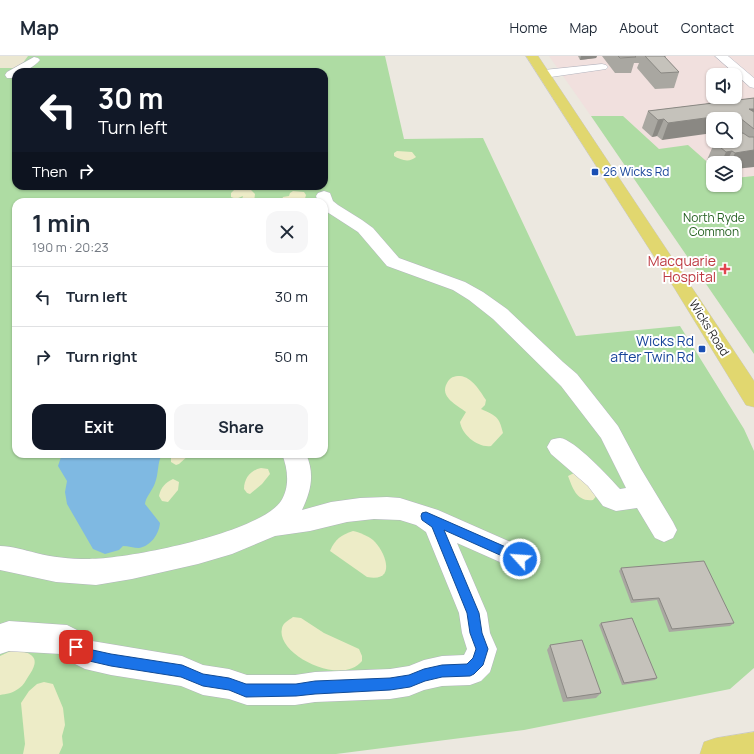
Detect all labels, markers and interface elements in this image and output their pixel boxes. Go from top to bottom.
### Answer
text: Map [20,15,59,41]
text: Home [510,18,547,37]
text: Map [569,18,597,37]
text: About [619,18,659,37]
text: Contact [681,18,734,37]
map controls [706,68,742,192]
button: sound [706,68,742,104]
text: 30 m [98,79,163,117]
icon: left [32,84,84,136]
button: search [706,112,742,148]
text: Turn left [98,115,168,139]
button: layers [706,156,742,192]
icon: right [75,160,97,182]
text: Then [32,161,67,182]
place label: 26 Wicks Rd [603,163,669,180]
marker: 26 Wicks Rd [590,167,600,177]
text: 1 min [32,206,91,239]
park label: North Ryde Common [683,209,745,240]
button: close [266,211,308,253]
text: 190 m · 20:23 [32,238,109,256]
place label: Macquarie Hospital [648,251,716,286]
marker: Macquarie Hospital [719,263,731,275]
icon: left [32,286,54,308]
text: Turn left [66,286,128,307]
text: 30 m [275,286,308,307]
street label: Wicks Road [685,296,733,359]
place label: Wicks Rd after Twin Rd [610,331,694,366]
marker: Wicks Rd after Twin Rd [697,344,707,354]
icon: right [32,346,54,368]
text: Turn right [66,346,137,367]
text: 50 m [274,346,308,367]
button: Exit [32,404,166,450]
button: Share [174,404,308,450]
position arrow [499,538,541,580]
pin [59,630,93,664]
icon: arrive [65,636,87,658]

